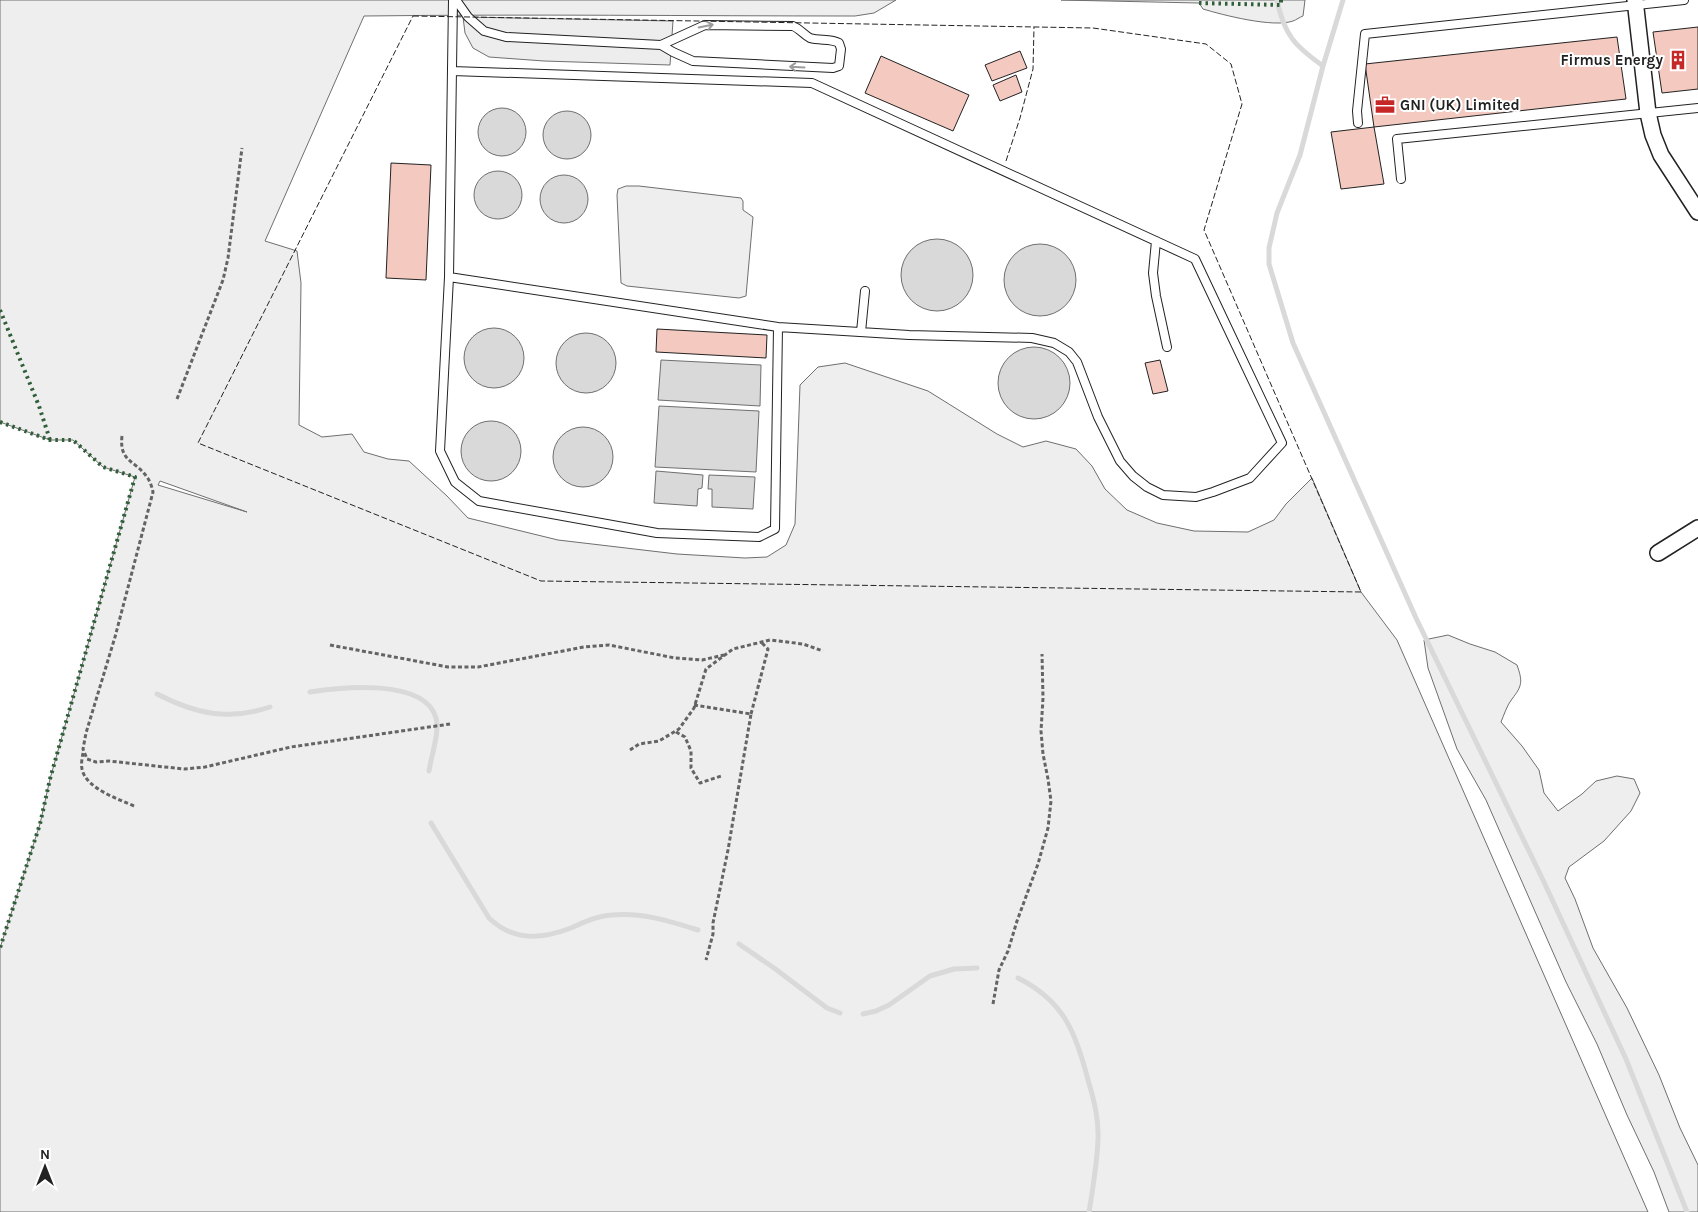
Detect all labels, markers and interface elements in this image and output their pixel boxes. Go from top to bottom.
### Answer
one-way arrow [697,21,713,30]
building icon: Firmus Energy [1667,49,1689,71]
place label: Firmus Energy [1560,51,1663,69]
one-way arrow [790,62,806,72]
office icon: GNI (UK) Limited [1374,94,1396,116]
place label: GNI (UK) Limited [1400,96,1520,114]
north arrow [20,1142,70,1192]
text: N [40,1146,50,1163]

